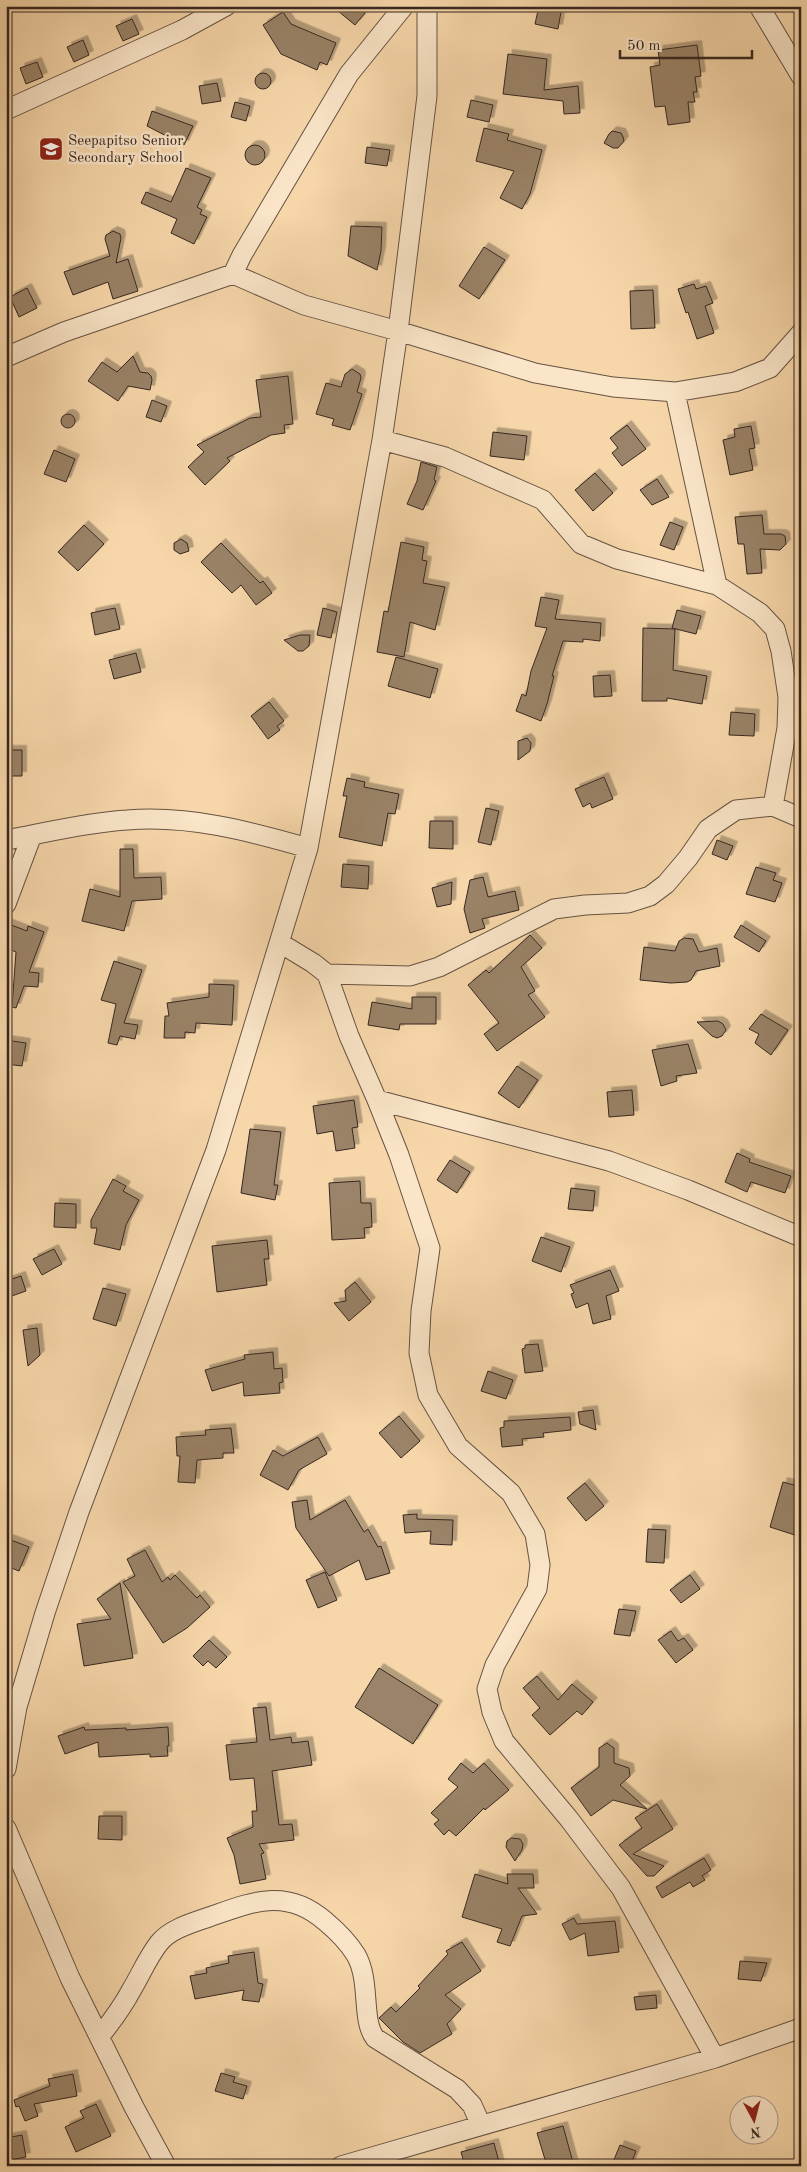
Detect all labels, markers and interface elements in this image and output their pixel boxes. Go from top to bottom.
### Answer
scale bar [620,28,752,60]
text: 50 m [627,39,661,54]
place label: Seepapitso Senior Secondary School [68,134,183,166]
school or university icon: Seepapitso Senior Secondary School [38,136,64,162]
north arrow [730,2094,780,2144]
text: N [749,2124,762,2140]

